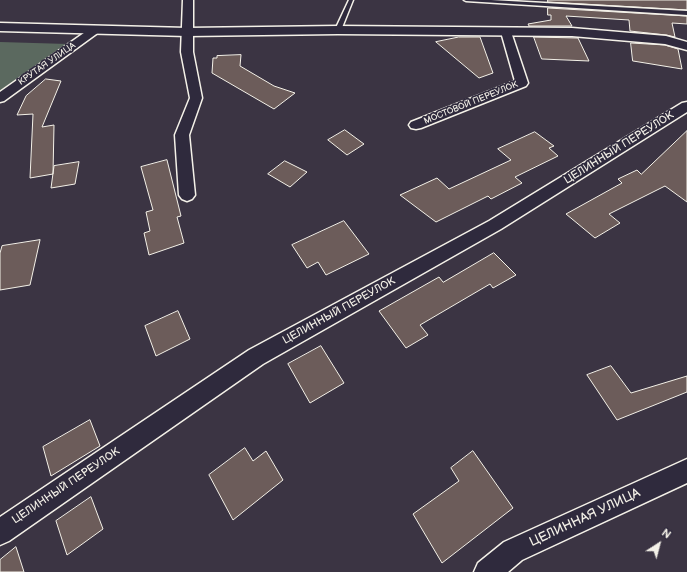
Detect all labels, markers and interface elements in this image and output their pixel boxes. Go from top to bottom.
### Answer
street label: КРУТАЯ УЛИЦА [16,40,78,88]
street label: МОСТОВОЙ ПЕРЕУЛОК [422,79,520,127]
street label: ЦЕЛИННЫЙ ПЕРЕУЛОК [562,109,676,187]
street label: ЦЕЛИННЫЙ ПЕРЕУЛОК [280,275,398,347]
street label: ЦЕЛИННЫЙ ПЕРЕУЛОК [10,445,122,527]
street label: ЦЕЛИННАЯ УЛИЦА [527,486,643,550]
north arrow [639,524,679,564]
text: N [659,526,674,542]

